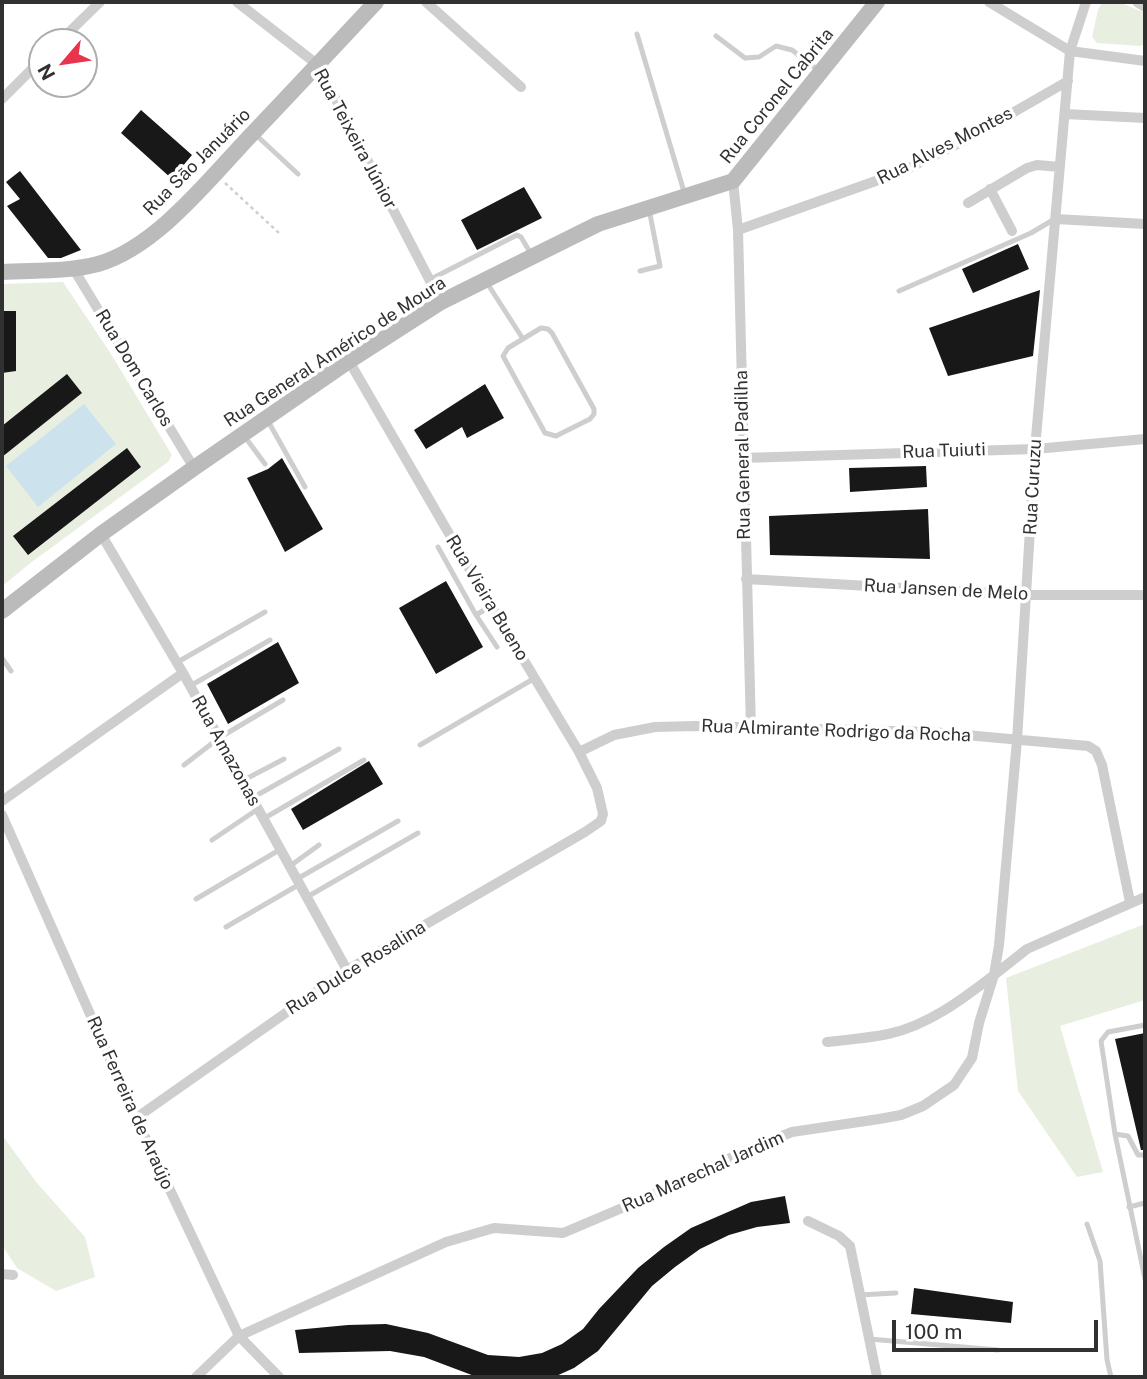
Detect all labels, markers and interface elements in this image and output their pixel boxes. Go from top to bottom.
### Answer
street label: Rua Coronel Cabrita [716,24,838,168]
north arrow [28,28,98,98]
text: N [33,60,60,84]
street label: Rua Teixeira Júnior [309,65,401,213]
street label: Rua Alves Montes [874,103,1016,189]
street label: Rua São Januário [139,104,255,220]
street label: Rua General Américo de Moura [220,272,450,432]
street label: Rua Dom Carlos [91,305,177,431]
street label: Rua General Padilha [731,370,755,540]
street label: Rua Curuzu [1020,438,1046,536]
street label: Rua Tuiuti [902,439,986,463]
street label: Rua Vieira Bueno [441,531,533,665]
street label: Rua Jansen de Melo [863,575,1029,605]
street label: Rua Amazonas [187,692,265,810]
street label: Rua Almirante Rodrigo da Rocha [701,715,971,747]
street label: Rua Dulce Rosalina [282,916,430,1020]
street label: Rua Ferreira de Araújo [82,1013,178,1193]
street label: Rua Marechal Jardim [619,1127,787,1217]
scale bar [895,1306,1102,1350]
text: 100 m [905,1319,962,1344]

